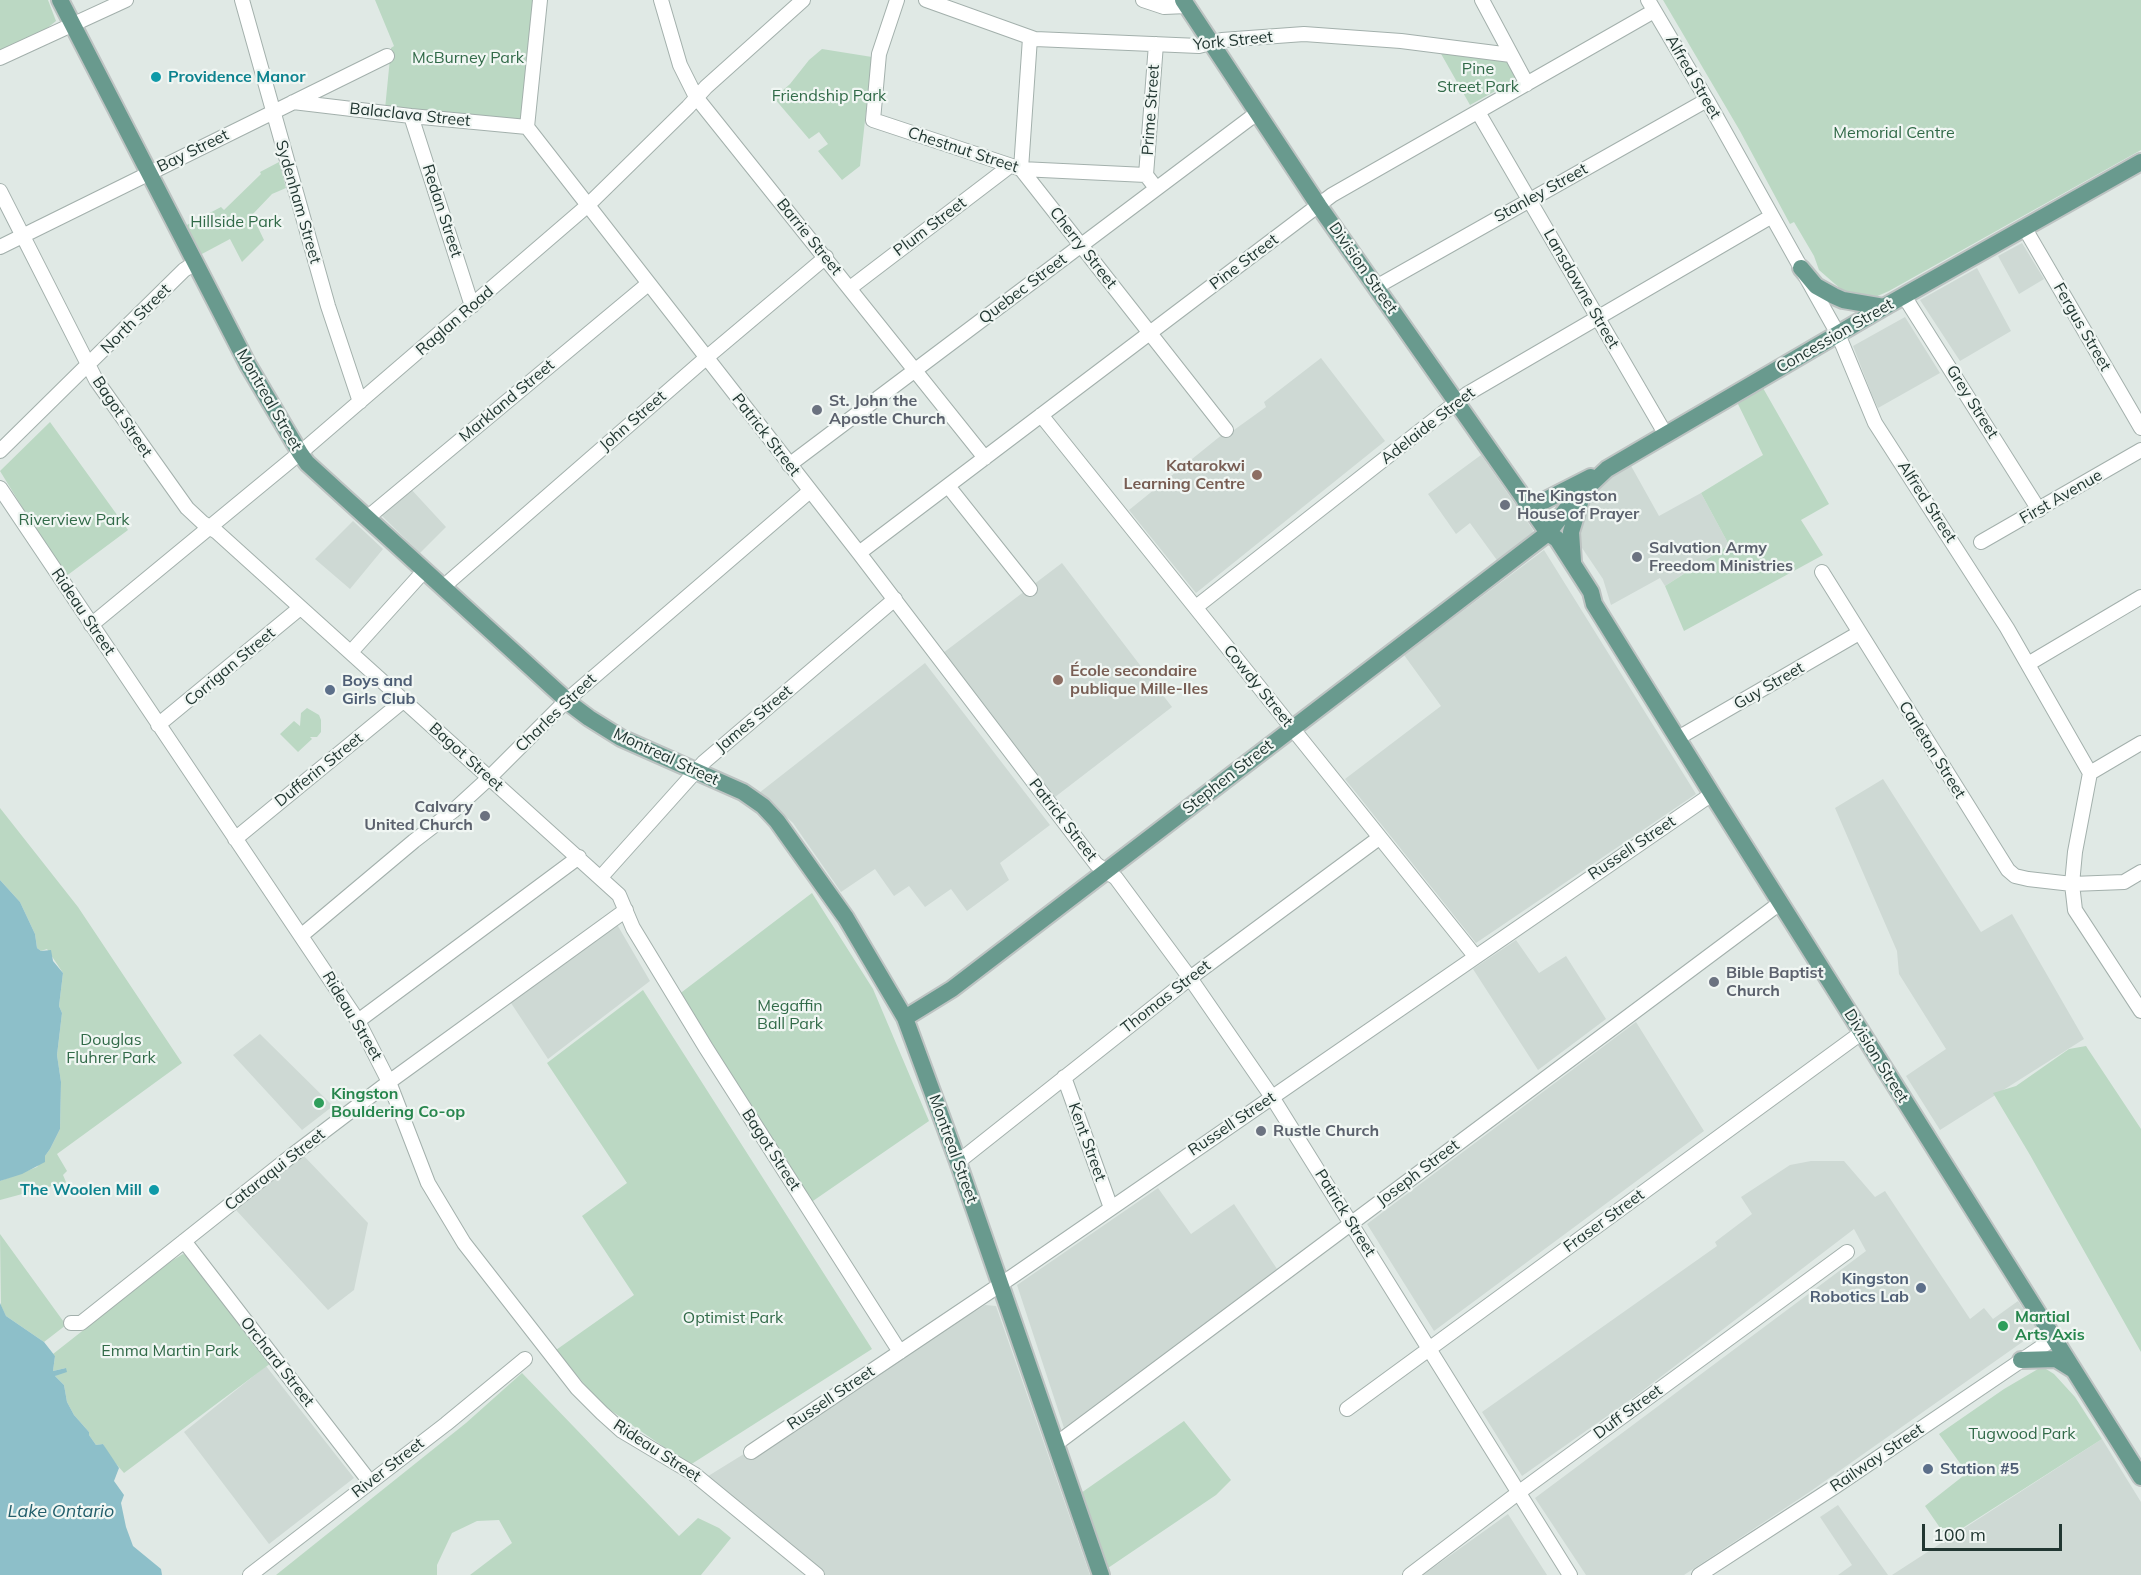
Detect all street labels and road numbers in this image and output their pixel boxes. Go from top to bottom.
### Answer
street label: York Street [1192,27,1274,55]
street label: Alfred Street [1661,32,1725,122]
street label: Prime Street [1138,64,1164,156]
street label: Balaclava Street [349,99,471,131]
street label: Chestnut Street [905,123,1021,177]
street label: Bay Street [154,125,232,177]
street label: Sydenham Street [271,138,325,266]
street label: Stanley Street [1491,159,1591,227]
street label: Redan Street [418,162,466,260]
street label: Plum Street [890,193,970,261]
street label: Barrie Street [772,195,846,279]
street label: Cherry Street [1045,203,1121,293]
street label: Division Street [1325,219,1401,317]
street label: Lansdowne Street [1539,226,1623,352]
street label: Pine Street [1206,230,1282,294]
street label: Quebec Street [975,250,1071,328]
street label: North Street [97,280,175,358]
street label: Fergus Street [2049,280,2115,374]
street label: Raglan Road [412,282,498,360]
street label: Concession Street [1773,295,1897,377]
street label: Montreal Street [232,346,306,454]
street label: Markland Street [456,356,558,446]
street label: Grey Street [1942,362,2002,442]
street label: Bagot Street [88,373,156,461]
street label: Adelaide Street [1377,383,1479,469]
street label: John Street [596,387,670,455]
street label: Patrick Street [728,390,804,480]
street label: Alfred Street [1894,458,1960,546]
street label: First Avenue [2016,466,2106,528]
street label: Rideau Street [47,565,119,659]
street label: Corrigan Street [181,624,279,710]
street label: Cowdy Street [1219,641,1297,731]
street label: Guy Street [1730,658,1808,714]
street label: Charles Street [512,670,600,756]
street label: James Street [712,681,796,757]
street label: Carleton Street [1894,698,1970,802]
street label: Bagot Street [425,719,507,795]
street label: Montreal Street [610,724,722,790]
street label: Dufferin Street [271,729,367,811]
street label: Stephen Street [1179,736,1277,818]
street label: Patrick Street [1025,775,1101,865]
street label: Russell Street [1585,812,1679,884]
street label: Thomas Street [1117,956,1215,1038]
street label: Rideau Street [318,968,386,1064]
street label: Division Street [1840,1006,1912,1106]
street label: Russell Street [1185,1088,1279,1160]
street label: Montreal Street [924,1092,982,1206]
street label: Kent Street [1064,1100,1110,1184]
street label: Bagot Street [738,1106,804,1194]
street label: Cataraqui Street [221,1125,329,1215]
street label: Joseph Street [1373,1136,1463,1210]
street label: Patrick Street [1311,1166,1379,1260]
street label: Fraser Street [1560,1185,1648,1257]
street label: Orchard Street [236,1313,318,1411]
street label: Russell Street [784,1362,878,1434]
street label: Duff Street [1590,1381,1666,1443]
street label: Rideau Street [610,1416,704,1486]
street label: Railway Street [1827,1420,1927,1496]
street label: River Street [348,1434,428,1502]

